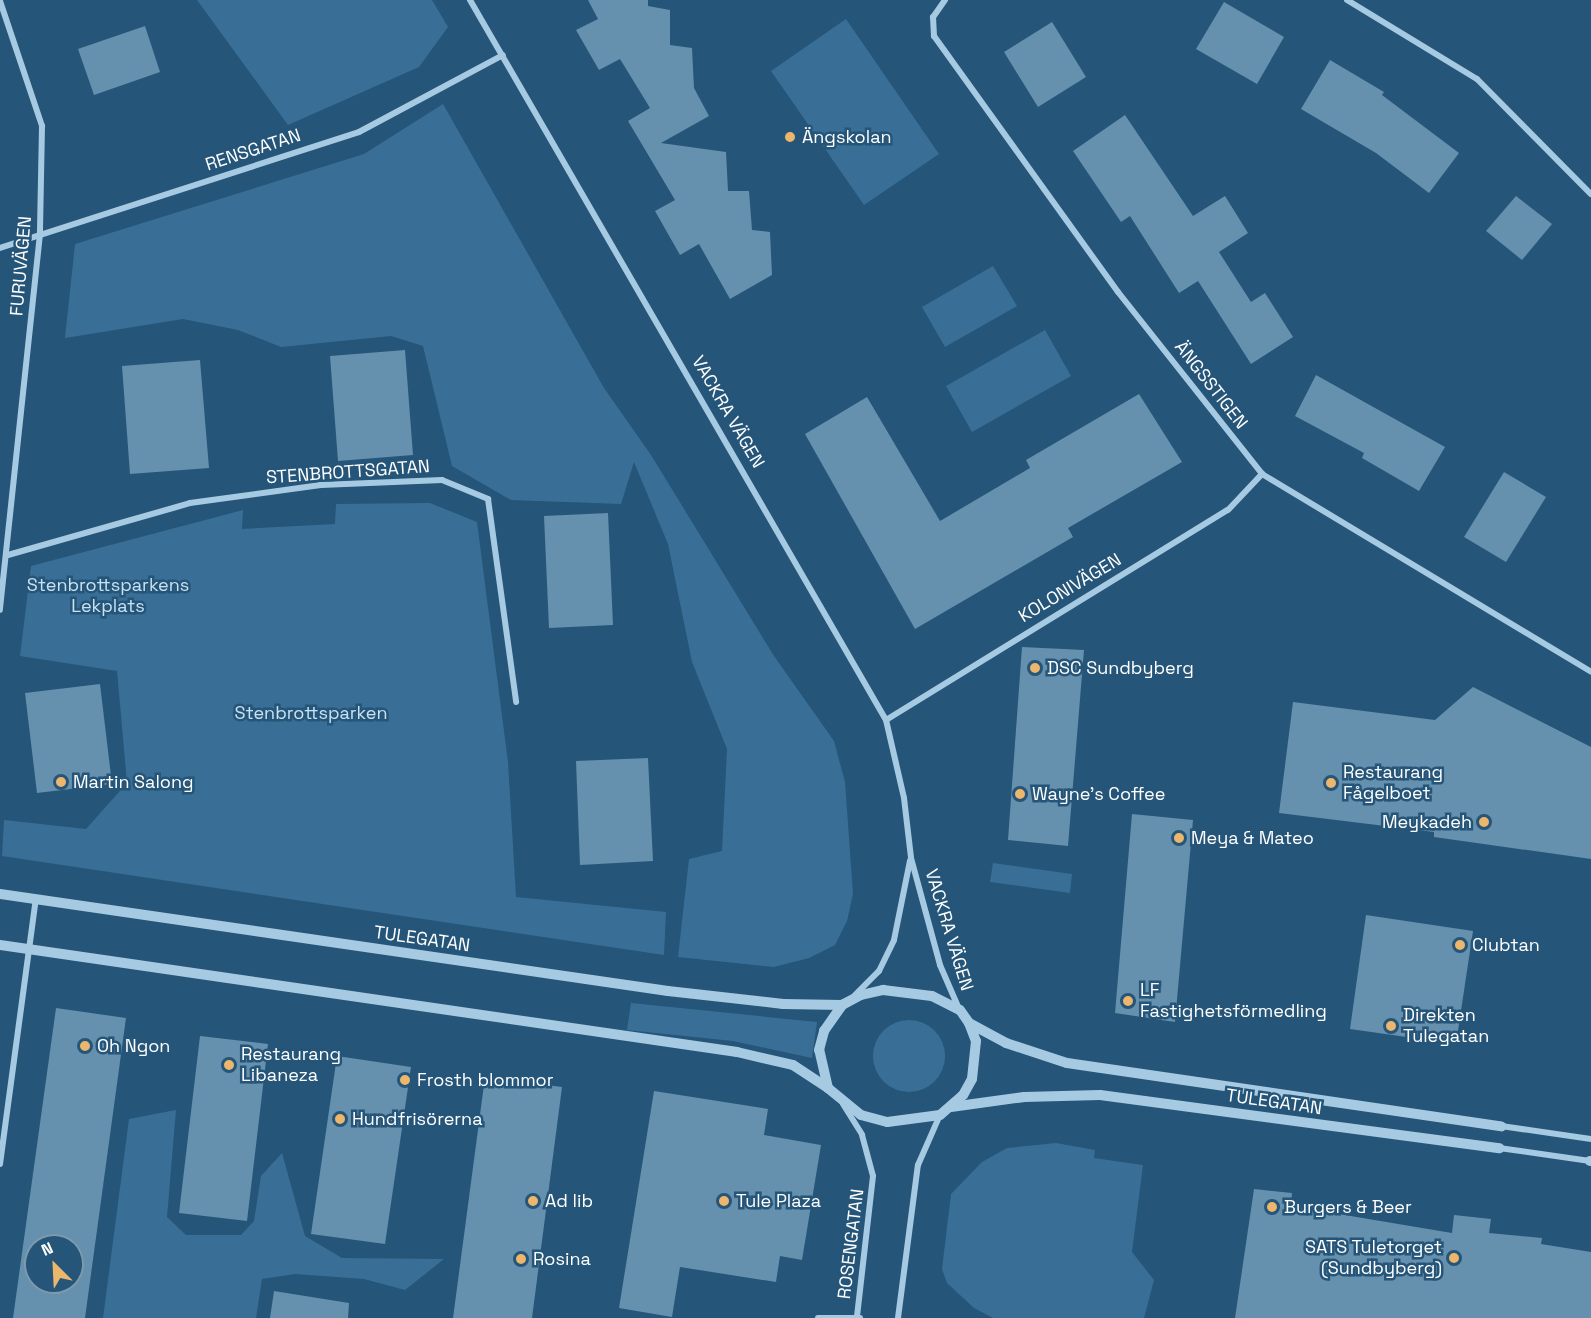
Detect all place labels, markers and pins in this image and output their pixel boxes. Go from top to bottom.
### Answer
place label: Ängskolan [802,126,892,148]
marker: Ängskolan [783,130,797,144]
place label: DSC Sundbyberg [1047,657,1194,679]
marker: DSC Sundbyberg [1028,661,1042,675]
place label: Restaurang Fågelboet [1343,762,1443,804]
place label: Martin Salong [73,771,194,793]
marker: Martin Salong [54,775,68,789]
marker: Restaurang Fågelboet [1324,776,1338,790]
place label: Wayne's Coffee [1032,783,1165,805]
marker: Wayne's Coffee [1013,787,1027,801]
place label: Meykadeh [1382,811,1472,833]
marker: Meykadeh [1477,815,1491,829]
place label: Meya & Mateo [1191,827,1314,849]
marker: Meya & Mateo [1172,831,1186,845]
place label: Clubtan [1472,934,1540,956]
marker: Clubtan [1453,938,1467,952]
place label: LF Fastighetsförmedling [1140,980,1327,1022]
marker: LF Fastighetsförmedling [1121,994,1135,1008]
place label: Direkten Tulegatan [1403,1005,1489,1048]
marker: Direkten Tulegatan [1384,1019,1398,1033]
place label: Oh Ngon [97,1035,170,1057]
marker: Oh Ngon [78,1039,92,1053]
place label: Restaurang Libaneza [241,1044,341,1086]
marker: Restaurang Libaneza [222,1058,236,1072]
place label: Frosth blommor [417,1069,554,1091]
marker: Frosth blommor [398,1073,412,1087]
place label: Hundfrisörerna [352,1108,482,1130]
marker: Hundfrisörerna [333,1112,347,1126]
place label: Ad lib [545,1190,593,1212]
place label: Tule Plaza [736,1190,821,1212]
marker: Ad lib [526,1194,540,1208]
marker: Tule Plaza [717,1194,731,1208]
place label: Burgers & Beer [1284,1196,1412,1218]
marker: Burgers & Beer [1265,1200,1279,1214]
place label: SATS Tuletorget (Sundbyberg) [1305,1237,1442,1280]
place label: Rosina [533,1248,591,1270]
marker: SATS Tuletorget (Sundbyberg) [1447,1251,1461,1265]
marker: Rosina [514,1252,528,1266]

